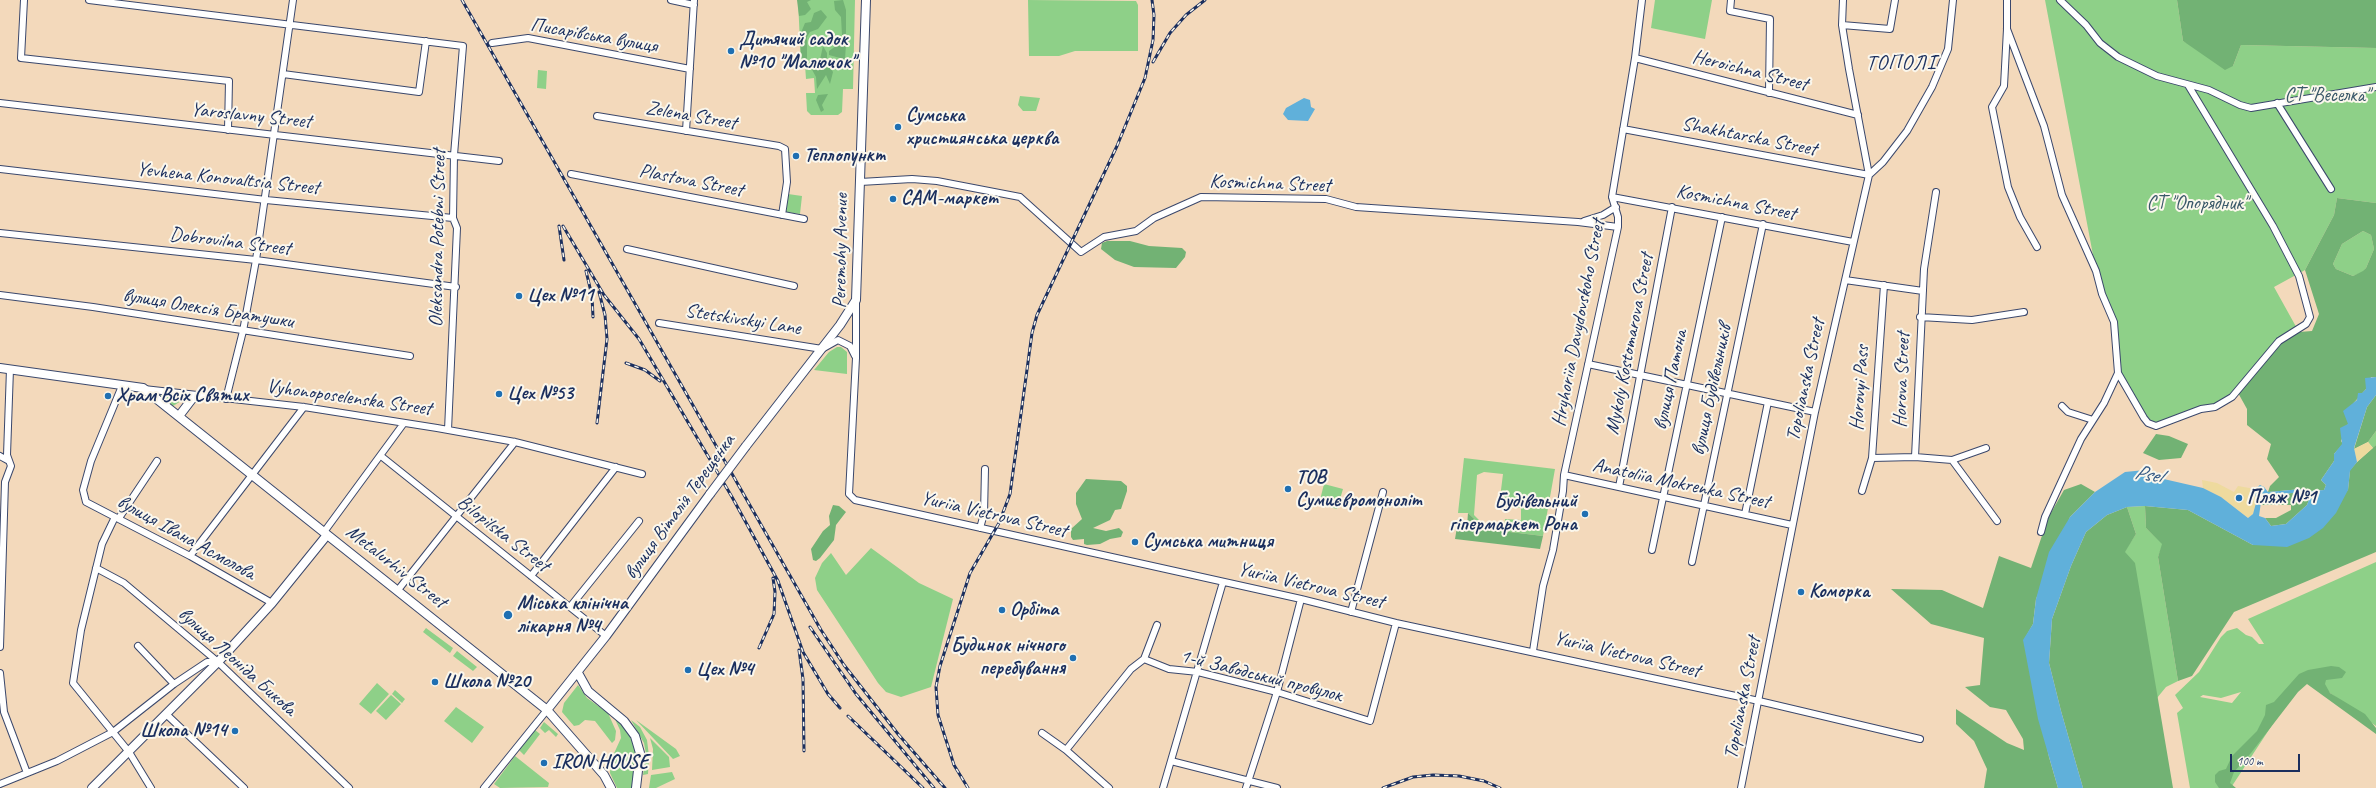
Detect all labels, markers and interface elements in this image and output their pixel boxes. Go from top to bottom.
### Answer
street label: Писарівська вулиця [529,13,659,59]
place label: Дитячий садок №10 "Малючок" [739,28,855,75]
street label: Heroichna Street [1690,45,1810,97]
marker: Дитячий садок №10 "Малючок" [726,46,736,56]
district label: ТОПОЛІ [1866,50,1936,76]
park label: СТ "Веселка" [2285,84,2369,108]
street label: Zelena Street [644,96,738,136]
street label: Yaroslavny Street [190,98,312,134]
place label: Сумська християнська церква [906,104,1058,151]
street label: Shakhtarska Street [1679,112,1819,162]
marker: Сумська християнська церква [893,122,903,132]
place label: Теплопункт [804,144,886,168]
street label: Oleksandra Potebni Street [424,149,452,327]
marker: Теплопункт [791,151,801,161]
street label: Yevhena Konovaltsia Street [135,157,321,201]
street label: Plastova Street [637,159,745,203]
street label: Kosmichna Street [1209,170,1331,198]
street label: Kosmichna Street [1674,180,1798,226]
place label: САМ-маркет [901,187,998,211]
park label: СТ "Опорядник" [2147,192,2247,216]
street label: Peremohy Avenue [828,193,854,309]
marker: САМ-маркет [888,194,898,204]
street label: Hryhoriia Davydovskoho Street [1547,217,1611,429]
street label: Dobrovilna Street [168,223,292,261]
street label: Mykoly Kostomarova Street [1601,252,1659,436]
street label: вулиця Олексія Братушки [121,284,295,334]
place label: Цех №11 [527,284,594,308]
marker: Цех №11 [514,291,524,301]
street label: Stetskivskyi Lane [684,299,802,341]
street label: Topolianska Street [1781,317,1831,443]
street label: вулиця Будівельників [1686,322,1738,458]
street label: вулиця Патона [1649,328,1693,432]
street label: Horova Street [1888,332,1916,428]
street label: Horovyi Pass [1845,345,1875,431]
street label: Vyhonoposelenska Street [265,375,433,421]
place label: Цех №53 [507,382,573,406]
place label: Храм Всіх Святих [116,384,249,408]
marker: Цех №53 [494,389,504,399]
marker: Храм Всіх Святих [103,391,113,401]
street label: вулиця Віталія Терещенка [619,430,741,584]
street label: Anatoliia Mokrenka Street [1590,454,1772,514]
water label: Psel [2133,460,2163,490]
place label: ТОВ Сумиєвромоноліт [1296,466,1421,513]
marker: ТОВ Сумиєвромоноліт [1283,484,1293,494]
place label: Пляж №1 [2247,486,2316,510]
street label: Yuriia Vietrova Street [919,487,1069,543]
street label: вулиця Івана Асмолова [113,490,259,586]
street label: Bilopilska Street [452,490,554,578]
place label: Будівельний гіпермаркет Рона [1449,490,1577,537]
marker: Пляж №1 [2234,493,2244,503]
marker: Будівельний гіпермаркет Рона [1580,509,1590,519]
street label: Metalurhiv Street [341,520,451,614]
place label: Сумська митниця [1143,530,1273,554]
marker: Сумська митниця [1130,537,1140,547]
street label: Yuriia Vietrova Street [1236,558,1386,614]
place label: Коморка [1809,580,1870,604]
marker: Коморка [1796,587,1806,597]
place label: Міська клінічна лікарня №4 [517,592,628,639]
place label: Орбіта [1010,598,1058,622]
street label: вулиця Леоніда Бикова [173,603,301,721]
marker: Орбіта [997,605,1007,615]
marker: Міська клінічна лікарня №4 [502,609,514,621]
street label: Yuriia Vietrova Street [1552,627,1702,683]
place label: Будинок нічного перебування [951,634,1065,681]
street label: Topolianska Street [1719,635,1767,761]
street label: 1-й Заводський провулок [1178,644,1344,708]
marker: Будинок нічного перебування [1068,653,1078,663]
place label: Цех №4 [696,658,754,682]
marker: Цех №4 [683,665,693,675]
place label: Школа №20 [443,670,530,694]
marker: Школа №20 [430,677,440,687]
place label: Школа №14 [140,719,227,743]
marker: Школа №14 [230,726,240,736]
scale bar [2232,746,2302,772]
place label: IRON HOUSE [552,751,648,775]
text: 100 m [2237,753,2263,769]
marker: IRON HOUSE [539,758,549,768]

